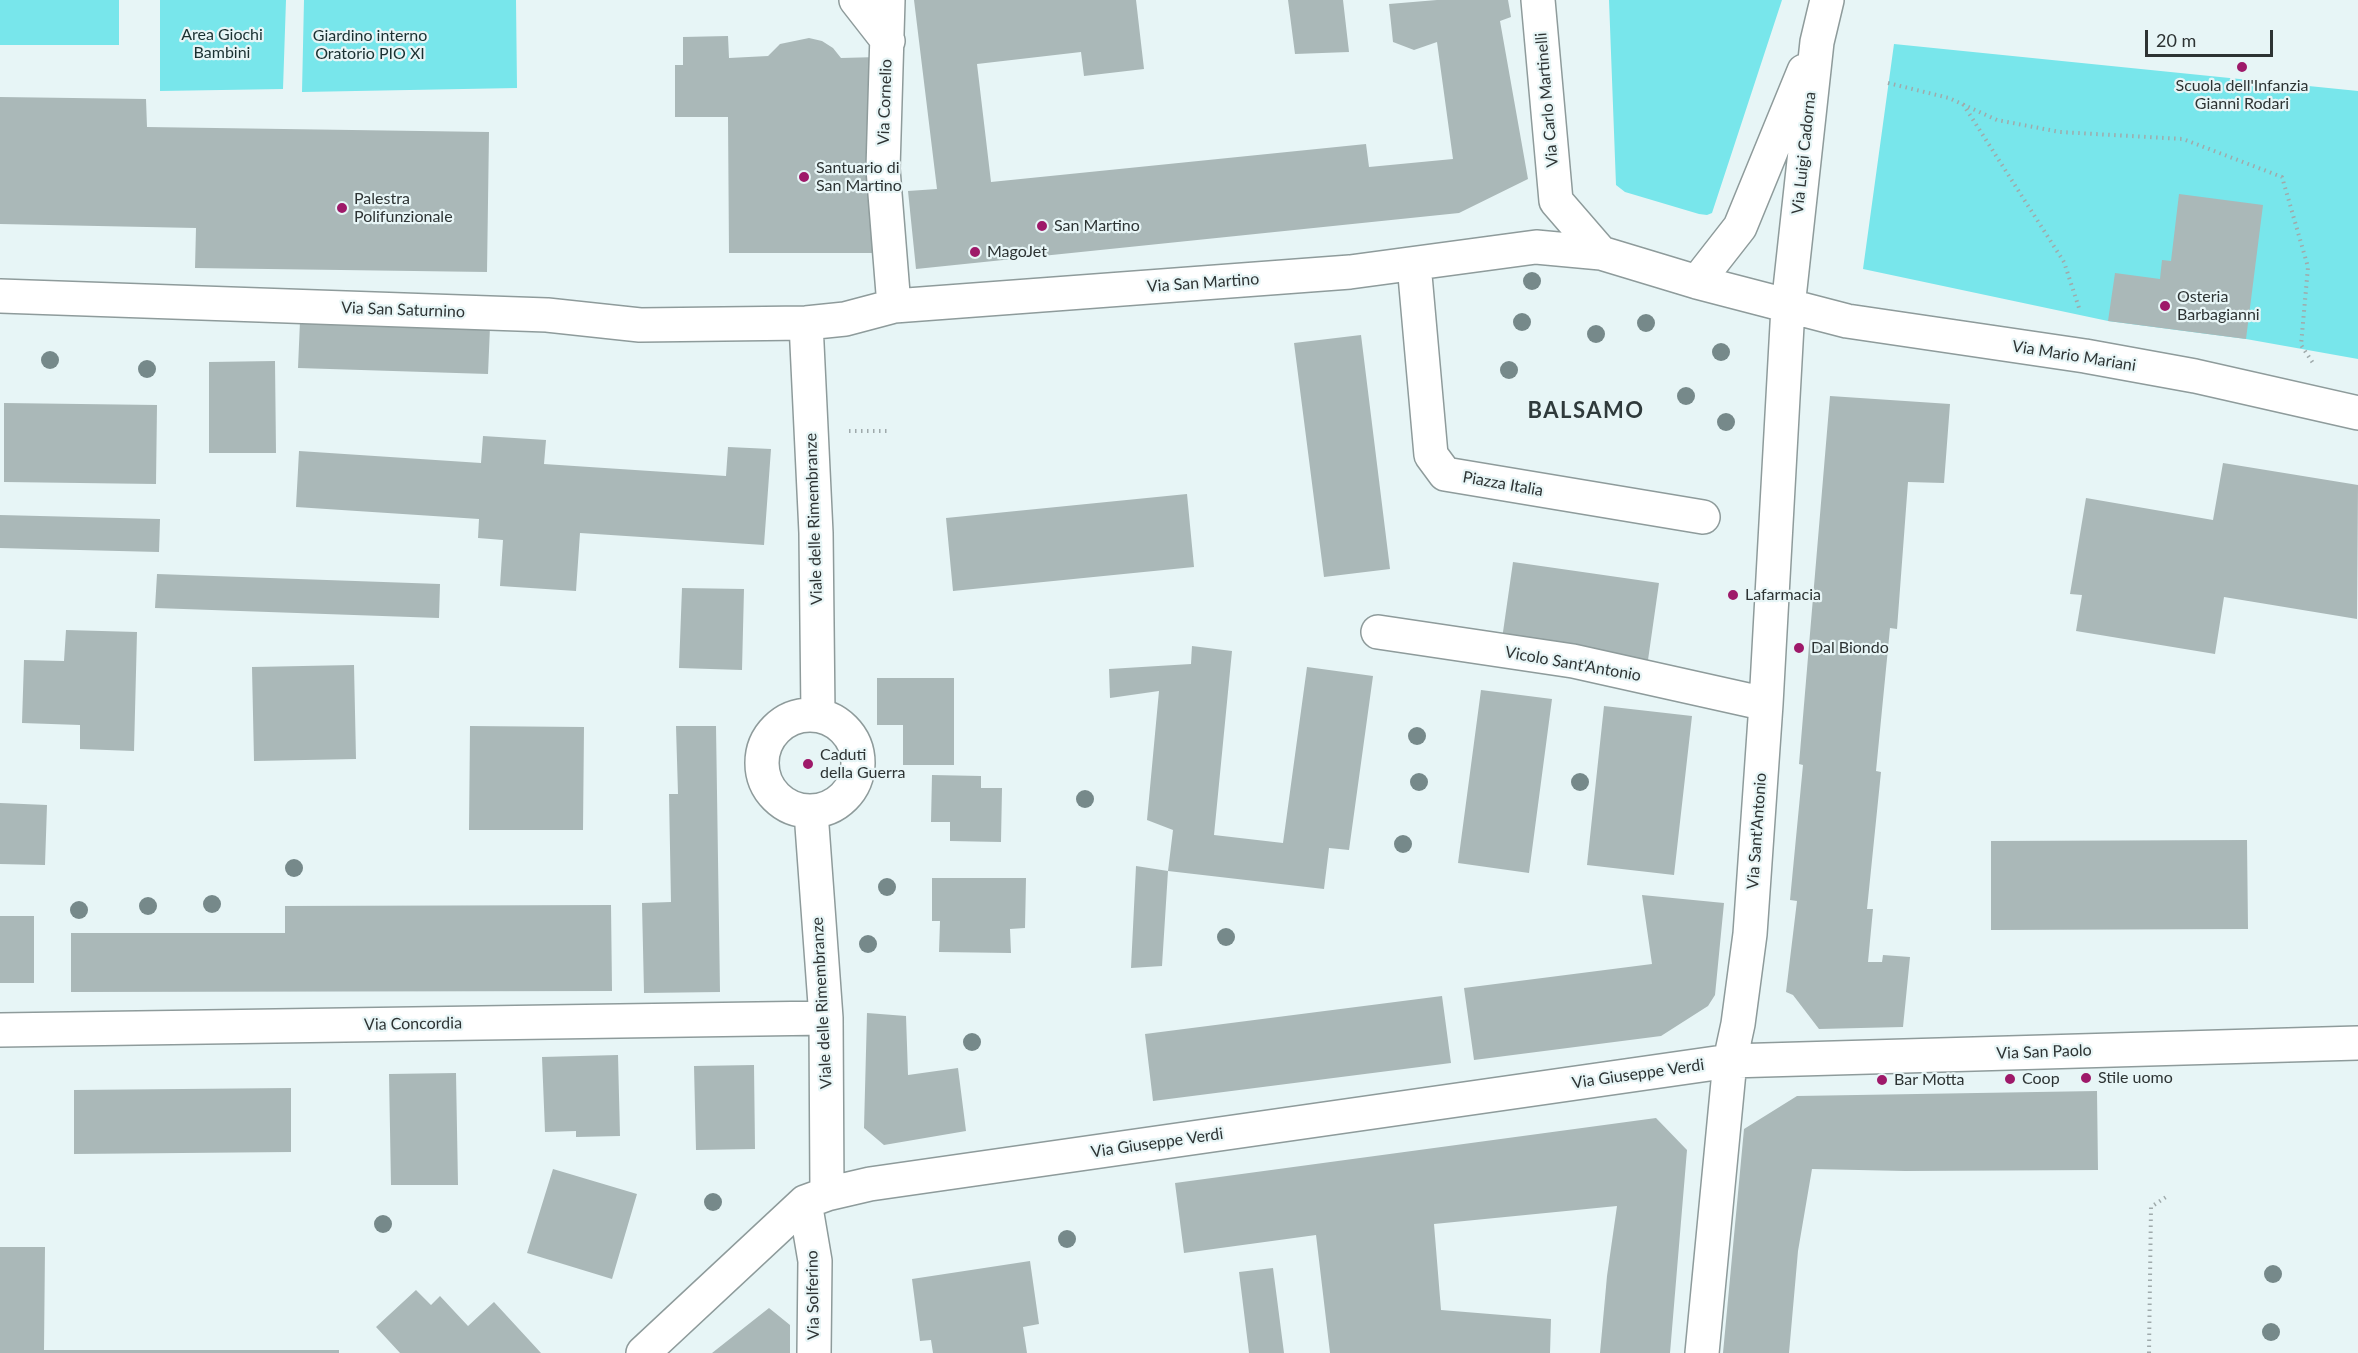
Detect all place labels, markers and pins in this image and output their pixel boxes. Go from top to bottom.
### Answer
marker: Scuola dell'Infanzia Gianni Rodari [2235,60,2249,74]
place label: Scuola dell'Infanzia Gianni Rodari [2176,76,2308,114]
place label: Santuario di San Martino [816,158,902,196]
marker: Santuario di San Martino [797,170,811,184]
place label: Palestra Polifunzionale [354,189,453,227]
marker: Palestra Polifunzionale [335,201,349,215]
place label: San Martino [1054,216,1140,236]
marker: San Martino [1035,219,1049,233]
place label: MagoJet [987,242,1047,262]
marker: MagoJet [968,245,982,259]
place label: Osteria Barbagianni [2177,287,2260,325]
marker: Osteria Barbagianni [2158,299,2172,313]
place label: Lafarmacia [1745,585,1821,605]
marker: Lafarmacia [1726,588,1740,602]
place label: Dal Biondo [1811,638,1889,658]
marker: Dal Biondo [1792,641,1806,655]
place label: Caduti della Guerra [820,745,905,783]
marker: Caduti della Guerra [801,757,815,771]
place label: Stile uomo [2098,1068,2173,1088]
place label: Coop [2022,1069,2060,1089]
place label: Bar Motta [1894,1070,1965,1090]
marker: Stile uomo [2079,1071,2093,1085]
marker: Coop [2003,1072,2017,1086]
marker: Bar Motta [1875,1073,1889,1087]

